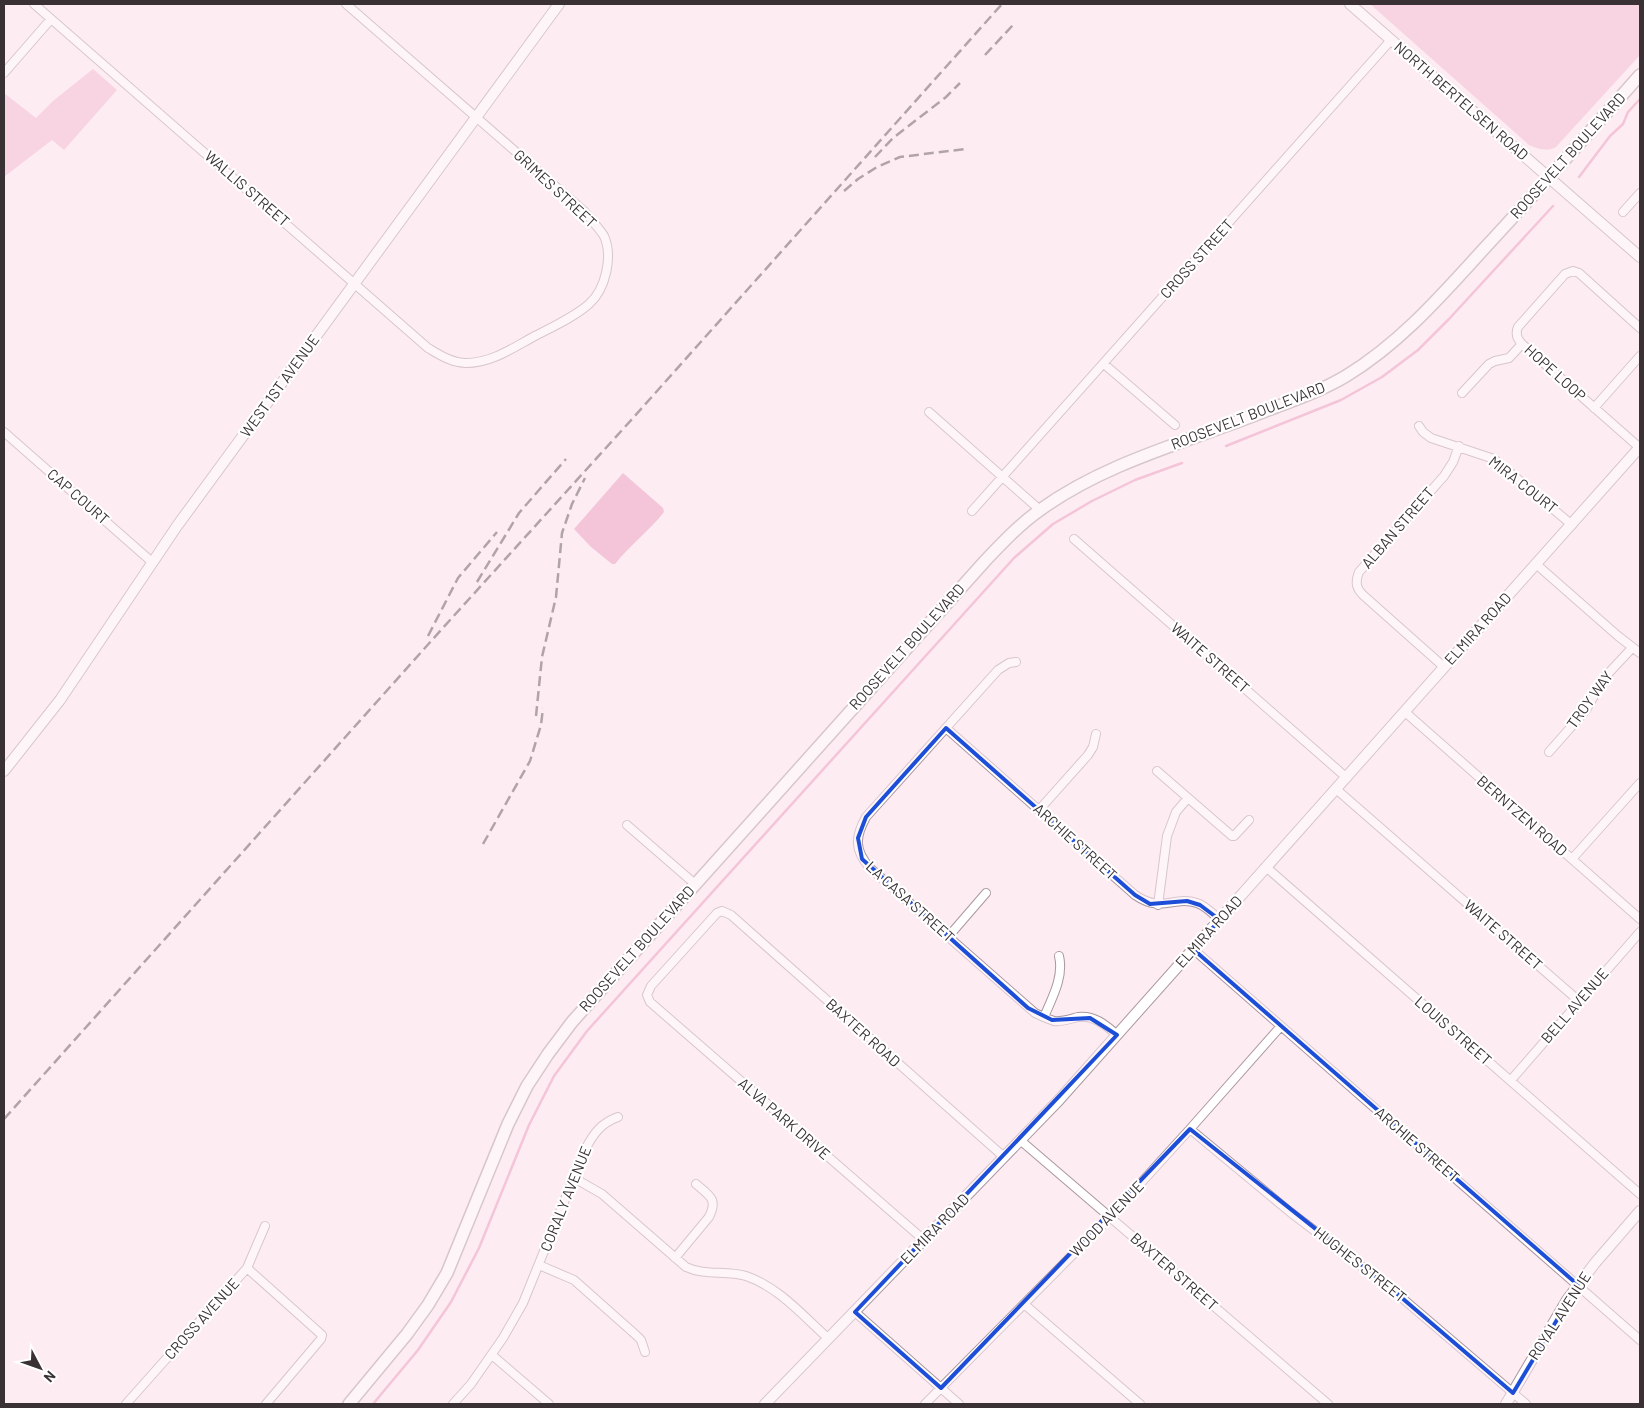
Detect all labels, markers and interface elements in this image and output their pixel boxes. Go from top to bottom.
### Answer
street label: NORTH BERTELSEN ROAD [1391,37,1532,163]
street label: ROOSEVELT BOULEVARD [1506,89,1629,222]
street label: GRIMES STREET [511,145,601,231]
street label: WALLIS STREET [202,147,294,230]
street label: CROSS STREET [1156,215,1237,302]
street label: WEST 1ST AVENUE [236,331,322,440]
street label: HOPE LOOP [1521,340,1590,404]
street label: ROOSEVELT BOULEVARD [1168,377,1327,453]
street label: MIRA COURT [1486,452,1562,517]
street label: CAP COURT [44,465,113,528]
street label: ALBAN STREET [1357,483,1437,572]
street label: ROOSEVELT BOULEVARD [845,580,968,713]
street label: ELMIRA ROAD [1440,589,1514,668]
street label: WAITE STREET [1168,618,1254,696]
street label: TROY WAY [1562,667,1616,732]
street label: BERNTZEN ROAD [1474,771,1571,859]
street label: ARCHIE STREET [1030,799,1121,883]
street label: LA CASA STREET [863,857,959,946]
street label: ROOSEVELT BOULEVARD [575,882,698,1015]
street label: ELMIRA ROAD [1171,892,1245,971]
street label: WAITE STREET [1461,895,1547,973]
street label: BELL AVENUE [1537,964,1612,1047]
street label: LOUIS STREET [1412,992,1496,1069]
street label: BAXTER ROAD [823,994,904,1070]
street label: ALVA PARK DRIVE [735,1073,834,1163]
street label: ARCHIE STREET [1372,1103,1464,1186]
street label: CORALY AVENUE [536,1143,594,1254]
street label: WOOD AVENUE [1065,1177,1147,1260]
street label: ELMIRA ROAD [896,1189,972,1267]
street label: HUGHES STREET [1311,1223,1410,1306]
street label: BAXTER STREET [1127,1228,1222,1314]
street label: ROYAL AVENUE [1524,1268,1594,1363]
street label: CROSS AVENUE [160,1274,242,1363]
north arrow [15,1343,65,1393]
text: N [41,1368,60,1386]

